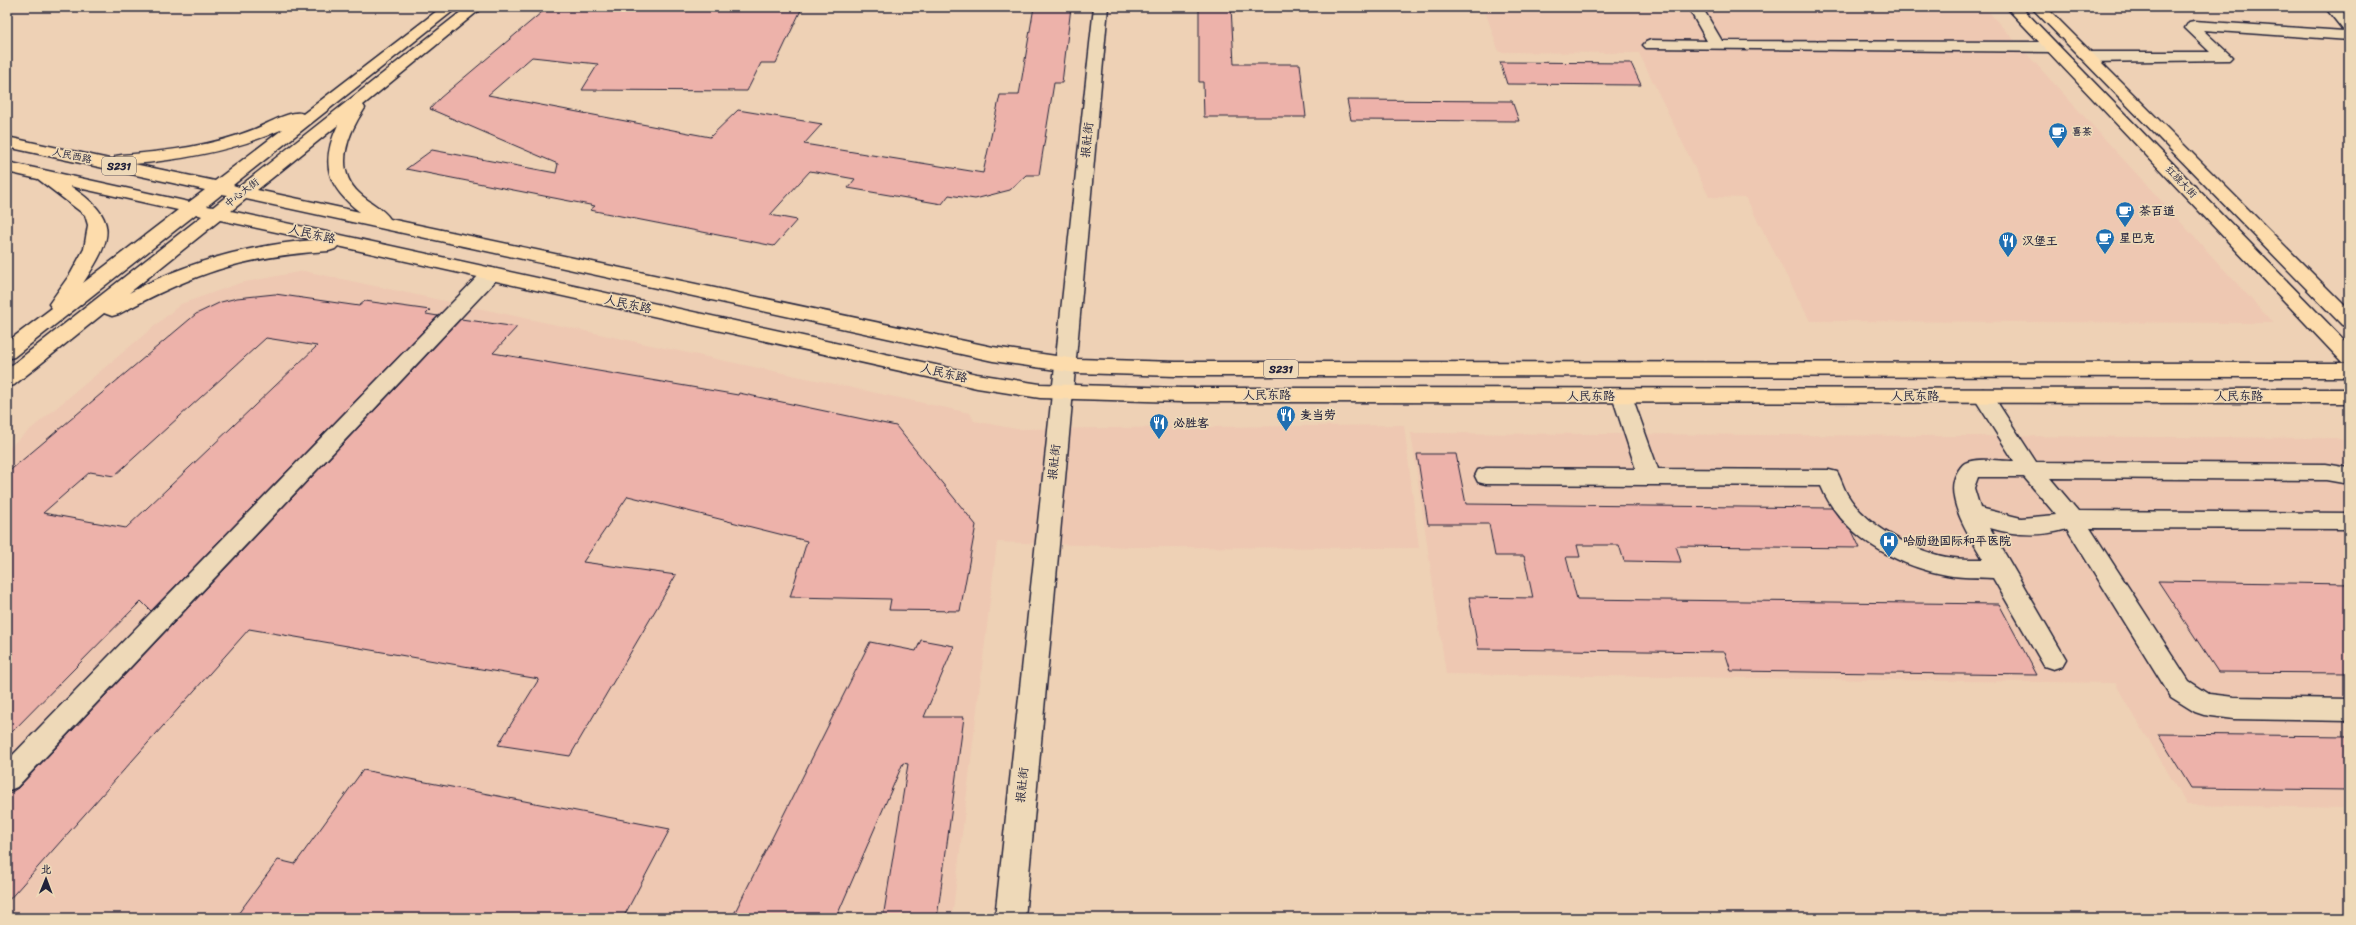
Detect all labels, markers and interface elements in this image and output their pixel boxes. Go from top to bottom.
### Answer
street label: 报社街 [1074,121,1100,159]
cafe icon: 喜茶 [2047,121,2069,149]
place label: 喜茶 [2072,123,2092,141]
street label: 人民西路 [51,143,93,169]
road number: S231 [102,157,136,175]
street label: 红旗大街 [2161,161,2201,203]
street label: 中心大街 [221,174,263,212]
cafe icon: 茶百道 [2114,200,2136,228]
place label: 茶百道 [2139,200,2175,222]
street label: 人民东路 [286,218,338,250]
cafe icon: 星巴克 [2094,227,2116,255]
place label: 星巴克 [2119,227,2155,249]
restaurant icon: 汉堡王 [1997,230,2019,258]
place label: 汉堡王 [2022,230,2058,252]
street label: 人民东路 [602,288,654,320]
street label: 人民东路 [918,357,970,389]
road number: S231 [1264,360,1298,378]
street label: 人民东路 [1243,384,1291,406]
street label: 人民东路 [1567,385,1615,407]
street label: 人民东路 [1891,385,1939,407]
street label: 人民东路 [2215,385,2263,407]
restaurant icon: 麦当劳 [1275,404,1297,432]
place label: 麦当劳 [1300,404,1336,426]
restaurant icon: 必胜客 [1148,412,1170,440]
place label: 必胜客 [1173,412,1209,434]
street label: 报社街 [1041,443,1067,481]
hospital icon: 哈励逊国际和平医院 [1878,530,1900,558]
place label: 哈励逊国际和平医院 [1903,530,2011,552]
street label: 报社街 [1009,766,1035,804]
north arrow [26,859,66,899]
text: 北 [41,860,52,879]

